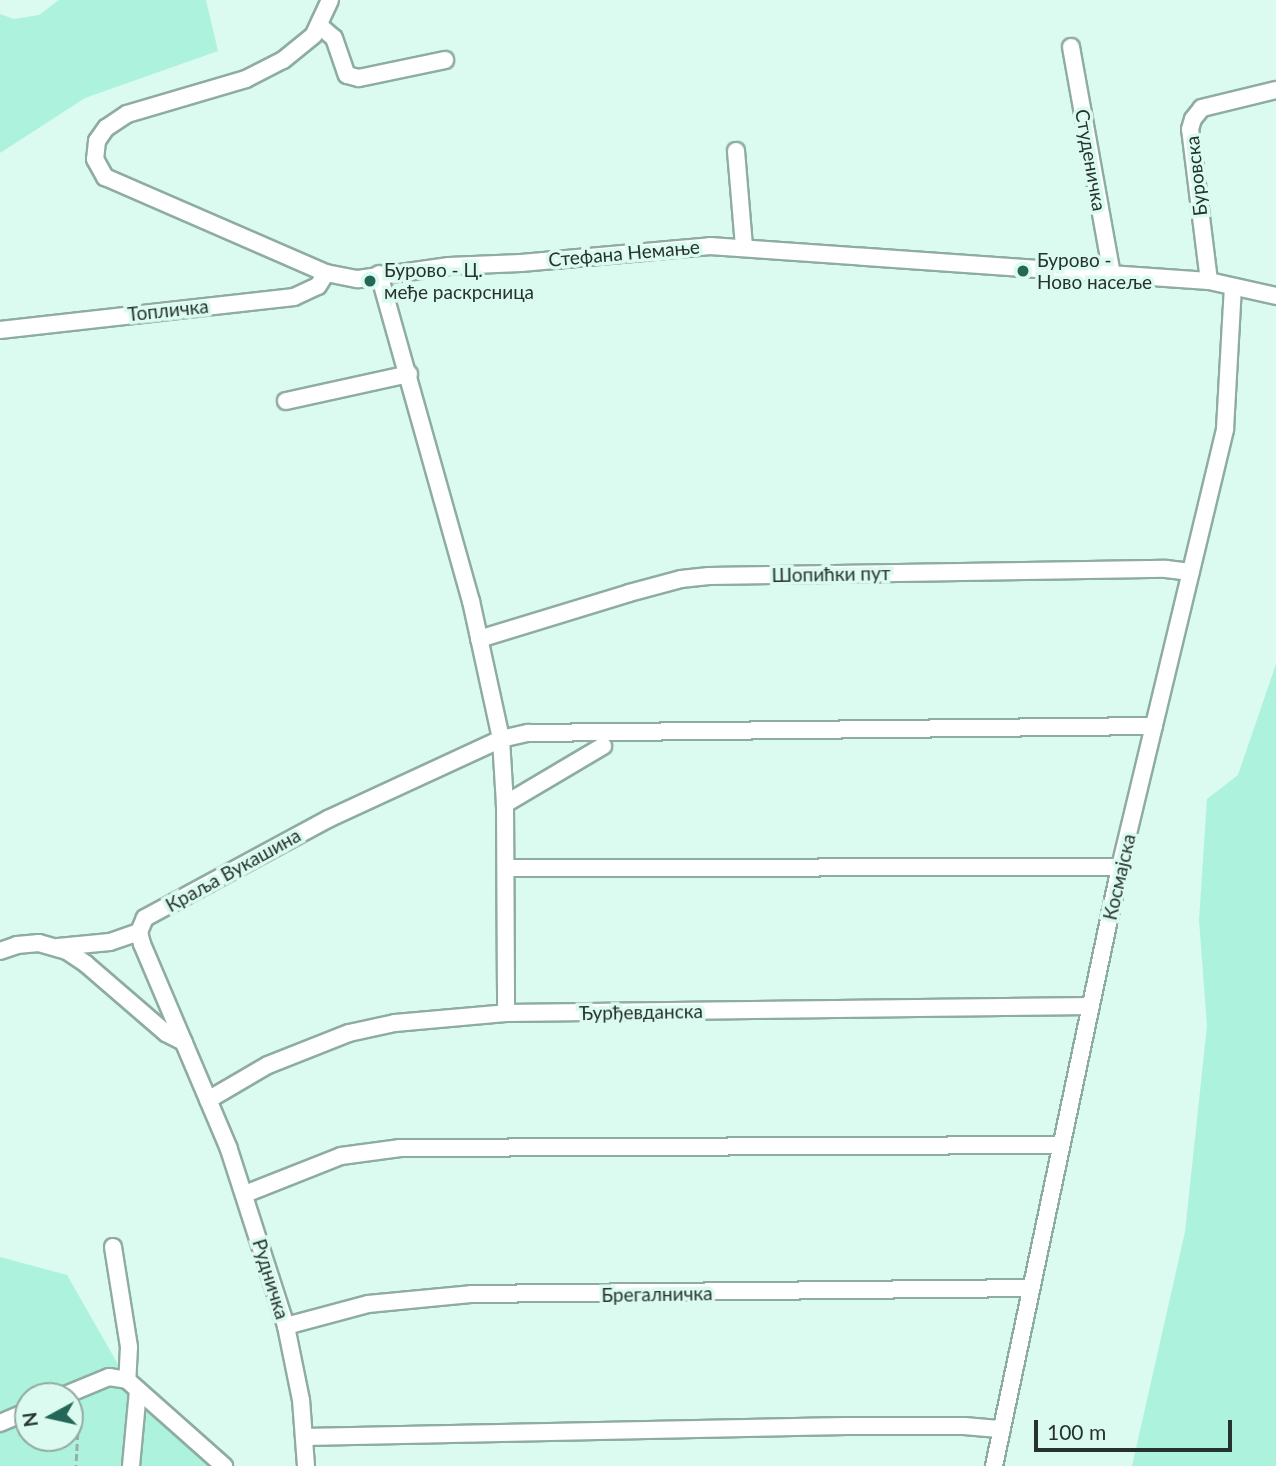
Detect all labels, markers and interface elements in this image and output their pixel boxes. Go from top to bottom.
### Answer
street label: Студеничка [1071,107,1111,213]
street label: Буровска [1180,135,1212,217]
street label: Стефана Немање [547,235,701,271]
place label: Бурово - Ново насеље [1037,249,1152,293]
place label: Бурово - Ц. међе раскрсница [384,259,534,303]
marker: Бурово - Ново насеље [1015,263,1031,279]
marker: Бурово - Ц. међе раскрсница [362,273,378,289]
street label: Топличка [126,294,210,326]
street label: Шопићки пут [771,562,891,586]
street label: Краља Вукашина [162,823,304,917]
street label: Космајска [1098,832,1140,922]
street label: Ђурђевданска [579,1000,703,1024]
street label: Рудничка [248,1236,294,1322]
street label: Брегалничка [601,1282,713,1306]
north arrow [14,1382,84,1452]
scale bar [1038,1406,1236,1450]
text: N [17,1411,42,1429]
text: 100 m [1047,1419,1106,1444]

